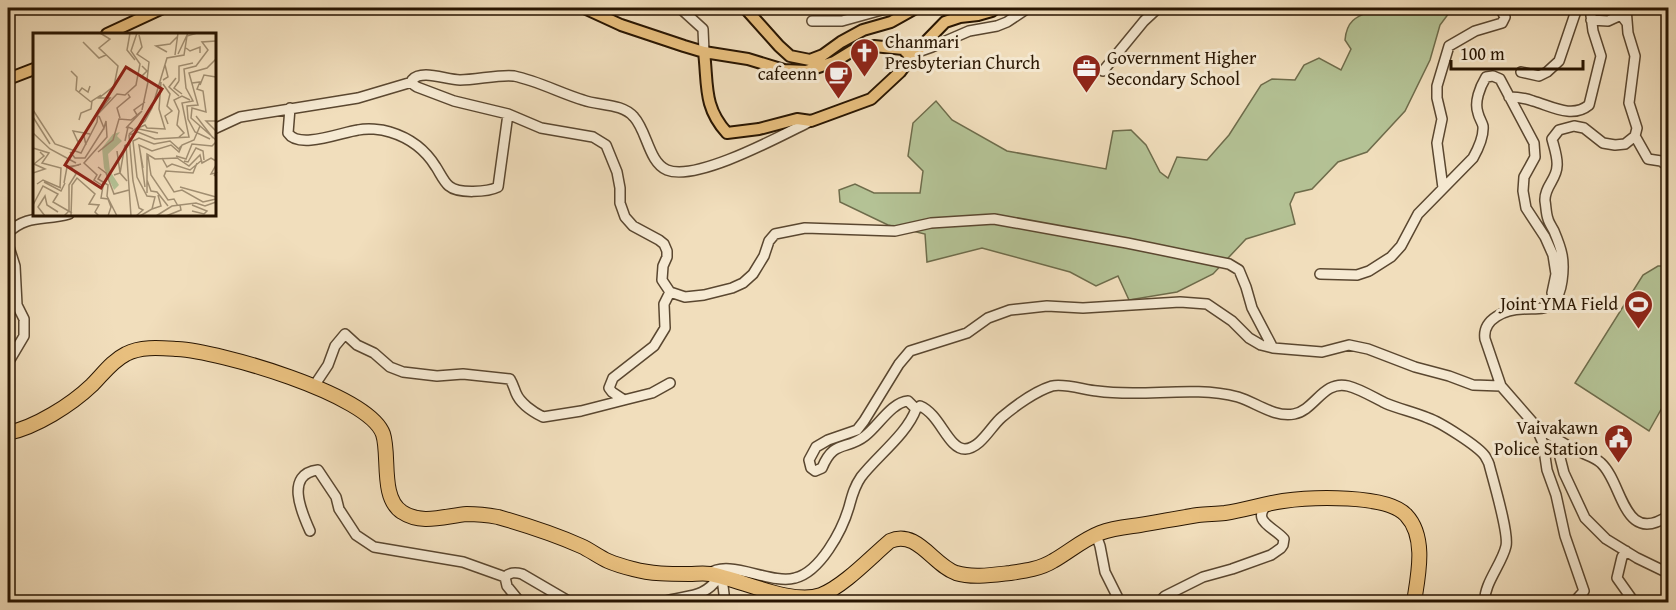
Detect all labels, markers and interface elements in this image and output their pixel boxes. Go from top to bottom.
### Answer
place label: Chanmari Presbyterian Church [885,28,1040,76]
inset map [33,33,216,216]
scale bar [1451,33,1583,71]
church icon: Chanmari Presbyterian Church [848,36,880,78]
text: 100 m [1460,40,1505,67]
place label: Government Higher Secondary School [1107,44,1257,92]
office icon: Government Higher Secondary School [1070,52,1102,94]
cafe icon: cafeenn [822,58,854,100]
place label: cafeenn [758,60,817,87]
sports icon: Joint YMA Field [1623,288,1655,330]
place label: Joint YMA Field [1498,290,1618,317]
place label: Vaivakawn Police Station [1494,414,1598,462]
public building icon: Vaivakawn Police Station [1603,422,1635,464]

